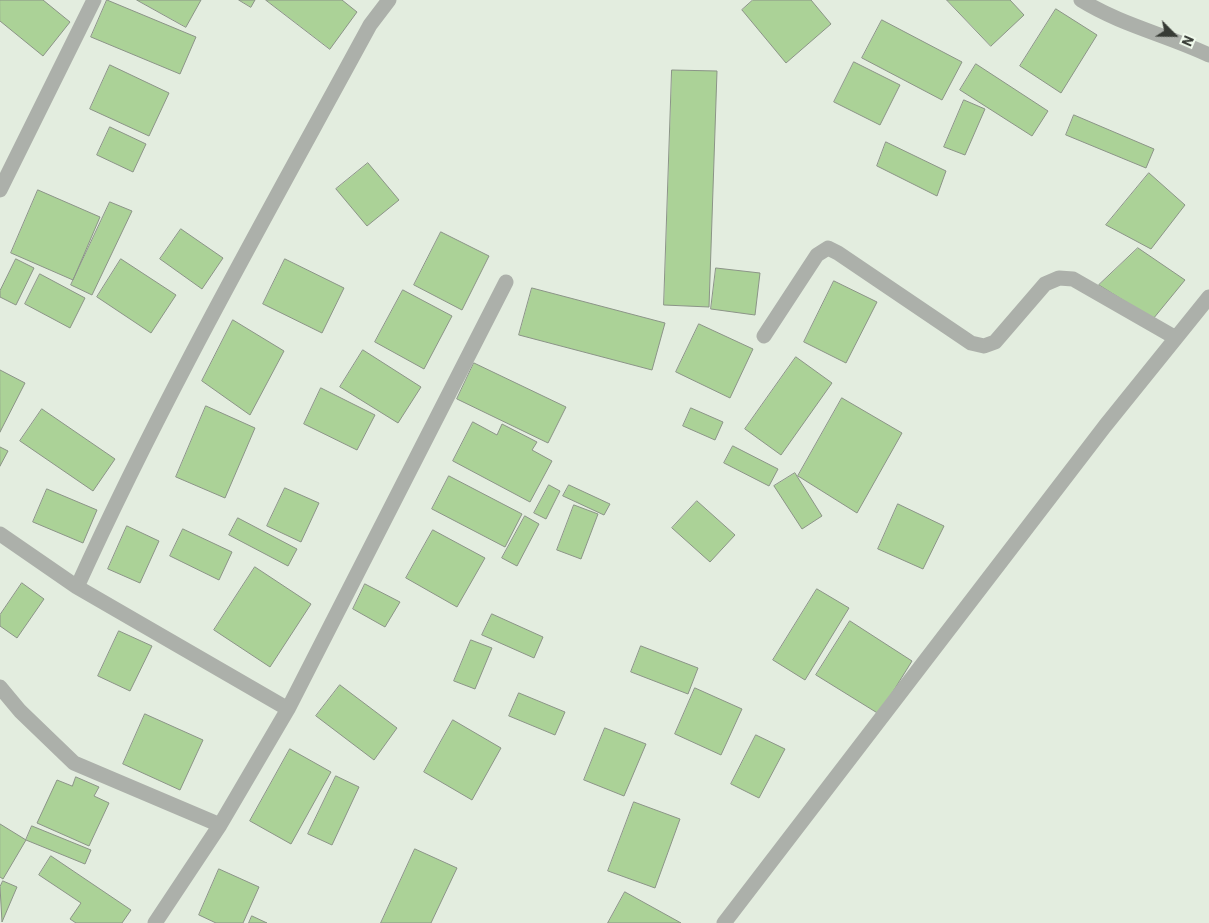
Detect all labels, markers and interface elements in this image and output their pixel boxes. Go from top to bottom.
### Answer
north arrow [1149,10,1199,60]
text: N [1178,33,1198,49]

